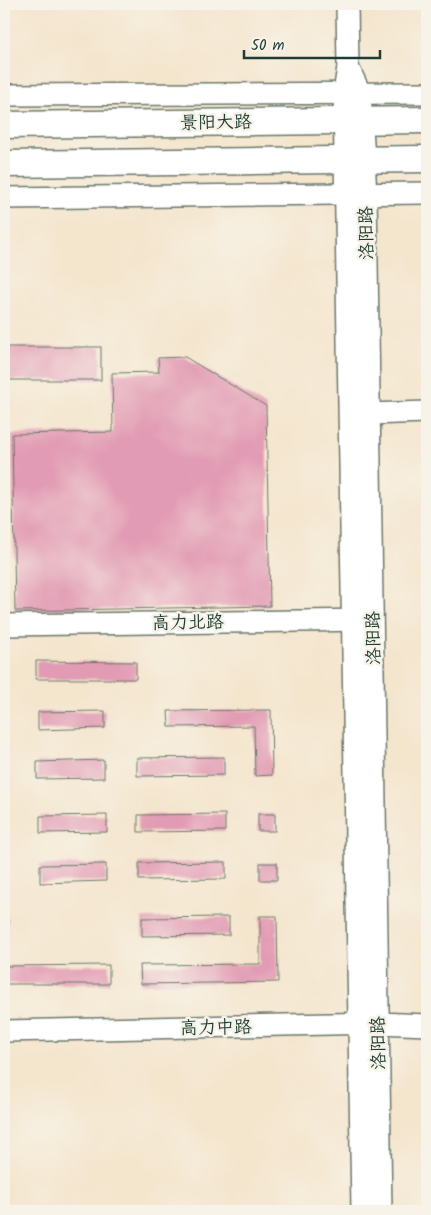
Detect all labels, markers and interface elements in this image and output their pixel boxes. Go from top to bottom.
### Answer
scale bar [244,28,380,60]
text: 50 m [251,34,285,58]
street label: 景阳大路 [180,108,252,139]
street label: 洛阳路 [353,206,382,260]
street label: 高力北路 [152,608,224,639]
street label: 洛阳路 [360,611,389,665]
street label: 高力中路 [180,1013,252,1044]
street label: 洛阳路 [365,1016,394,1070]

